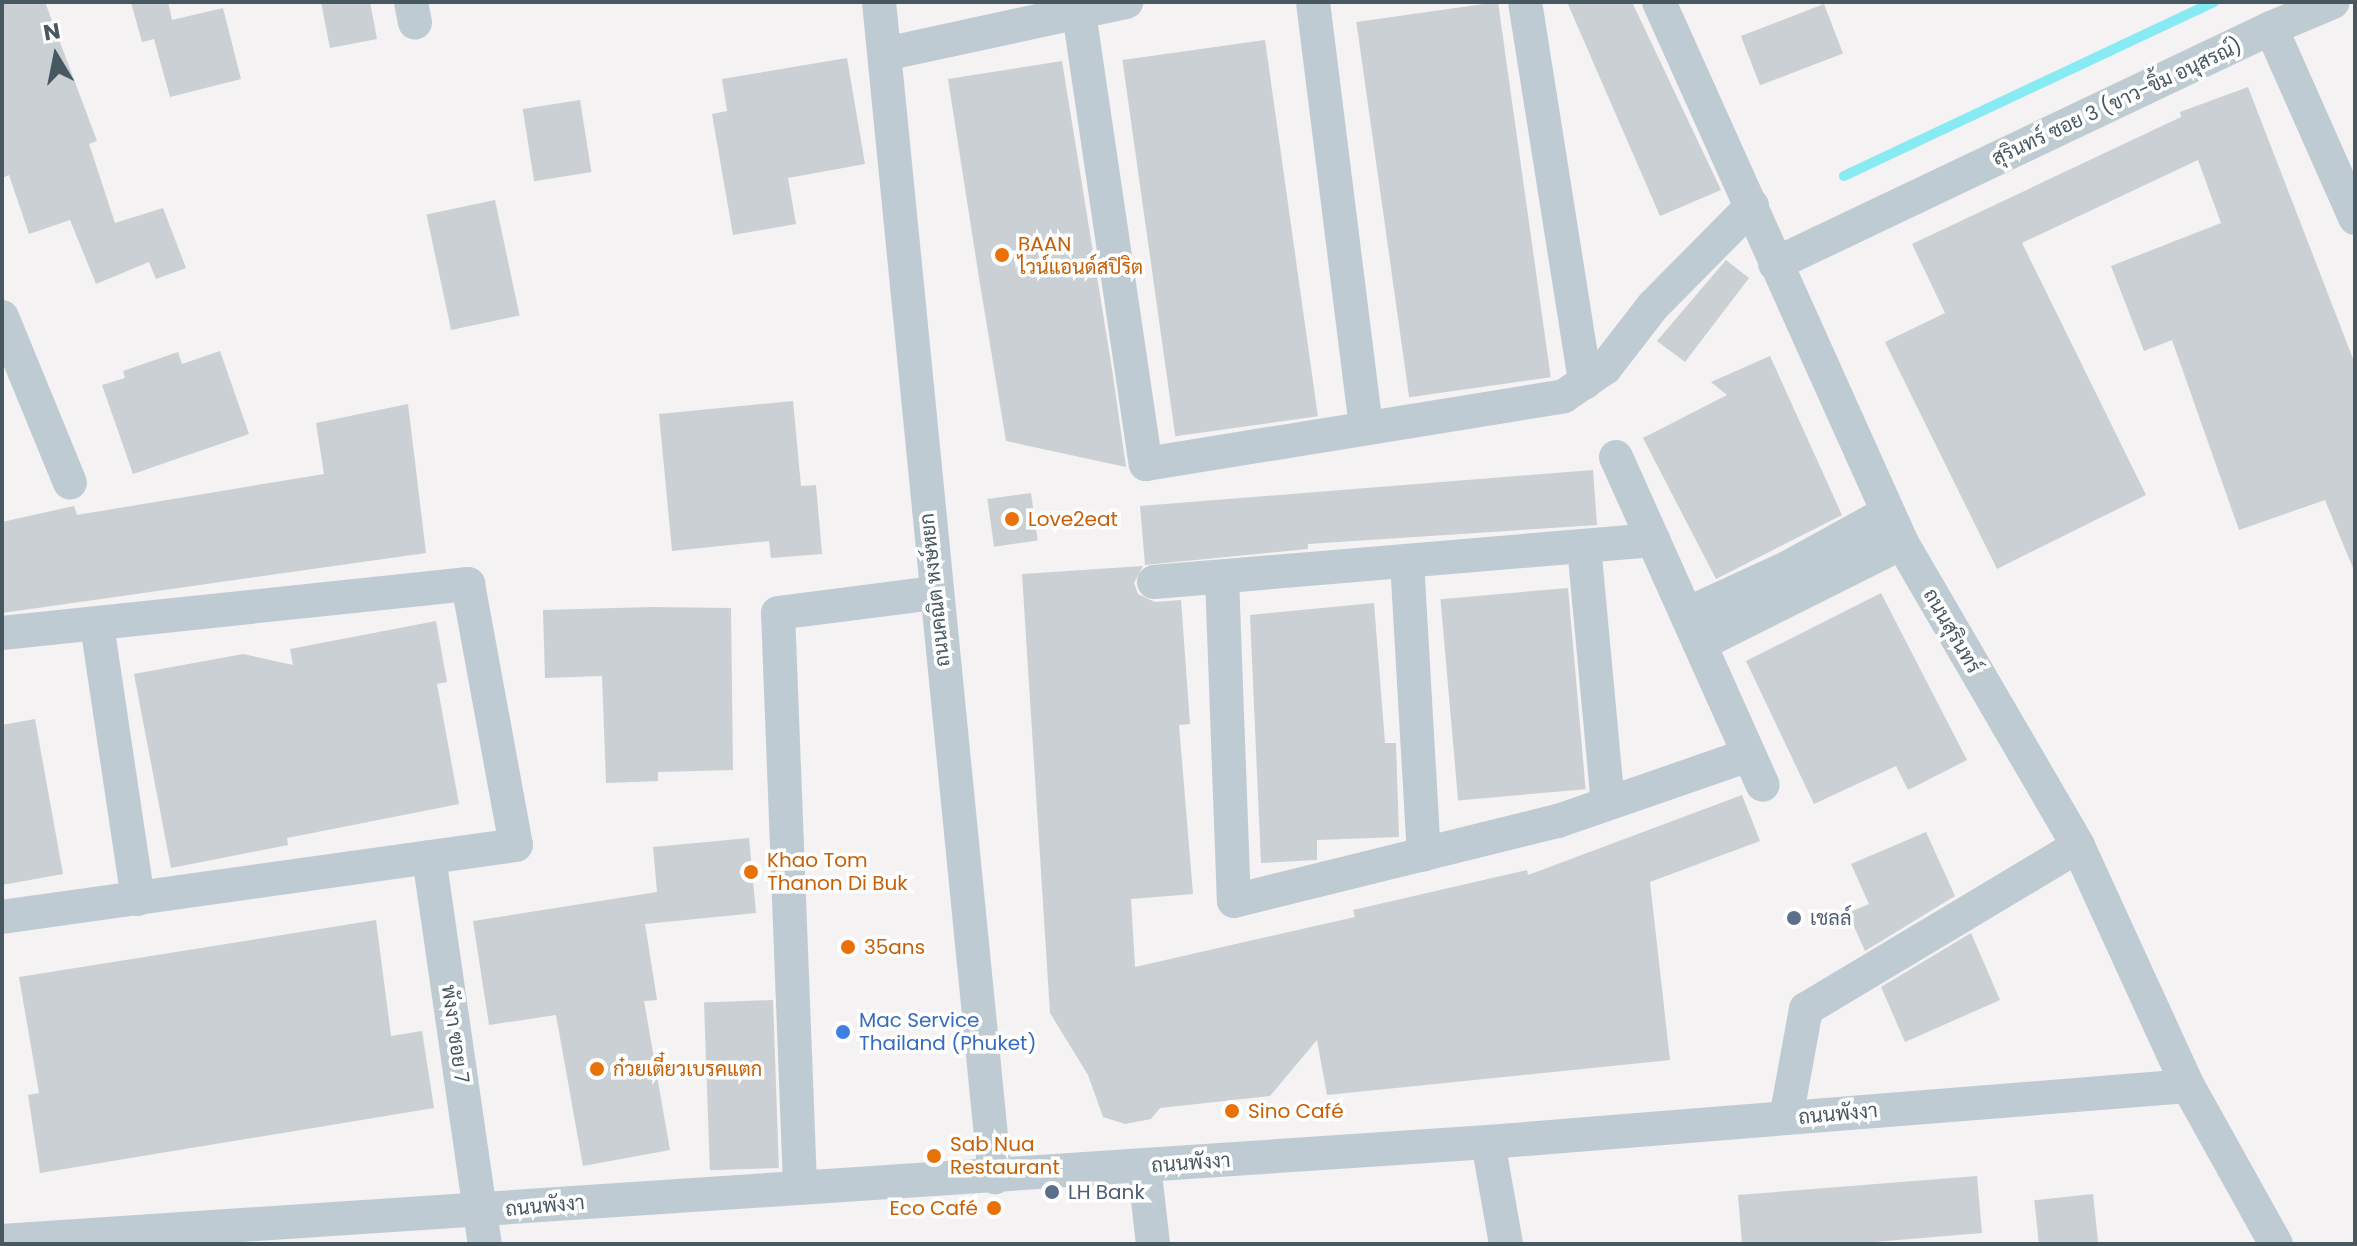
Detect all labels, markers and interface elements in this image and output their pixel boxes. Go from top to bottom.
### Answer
text: N [41,15,63,49]
north arrow [16,16,96,96]
street label: สุรินทร์ ซอย 3 (ขาว-ขิ้ม อนุสรณ์) [1988,33,2246,171]
place label: BAAN ไวน์แอนด์สปิริต [1018,232,1143,279]
marker: BAAN ไวน์แอนด์สปิริต [993,246,1011,264]
place label: Love2eat [1028,507,1118,531]
marker: Love2eat [1003,510,1021,528]
street label: ถนนคณิต หงษ์หยก [915,512,955,668]
street label: ถนนสุรินทร์ [1918,584,1986,678]
place label: Khao Tom Thanon Di Buk [767,848,908,895]
marker: Khao Tom Thanon Di Buk [742,863,760,881]
place label: เชลล์ [1810,906,1852,930]
marker: เชลล์ [1785,909,1803,927]
place label: 35ans [864,935,925,959]
marker: 35ans [839,938,857,956]
street label: พังงา ซอย 7 [436,983,474,1085]
place label: Mac Service Thailand (Phuket) [859,1008,1036,1055]
marker: Mac Service Thailand (Phuket) [834,1023,852,1041]
place label: ก๋วยเตี๋ยวเบรคแตก [613,1057,762,1081]
marker: ก๋วยเตี๋ยวเบรคแตก [588,1060,606,1078]
place label: Sino Café [1248,1099,1344,1123]
street label: ถนนพังงา [1797,1099,1879,1129]
marker: Sino Café [1223,1102,1241,1120]
place label: Sab Nua Restaurant [950,1132,1060,1179]
marker: Sab Nua Restaurant [925,1147,943,1165]
street label: ถนนพังงา [1151,1148,1231,1178]
place label: LH Bank [1068,1180,1145,1204]
marker: LH Bank [1043,1183,1061,1201]
street label: ถนนพังงา [504,1191,586,1221]
place label: Eco Café [890,1196,978,1220]
marker: Eco Café [985,1199,1003,1217]

